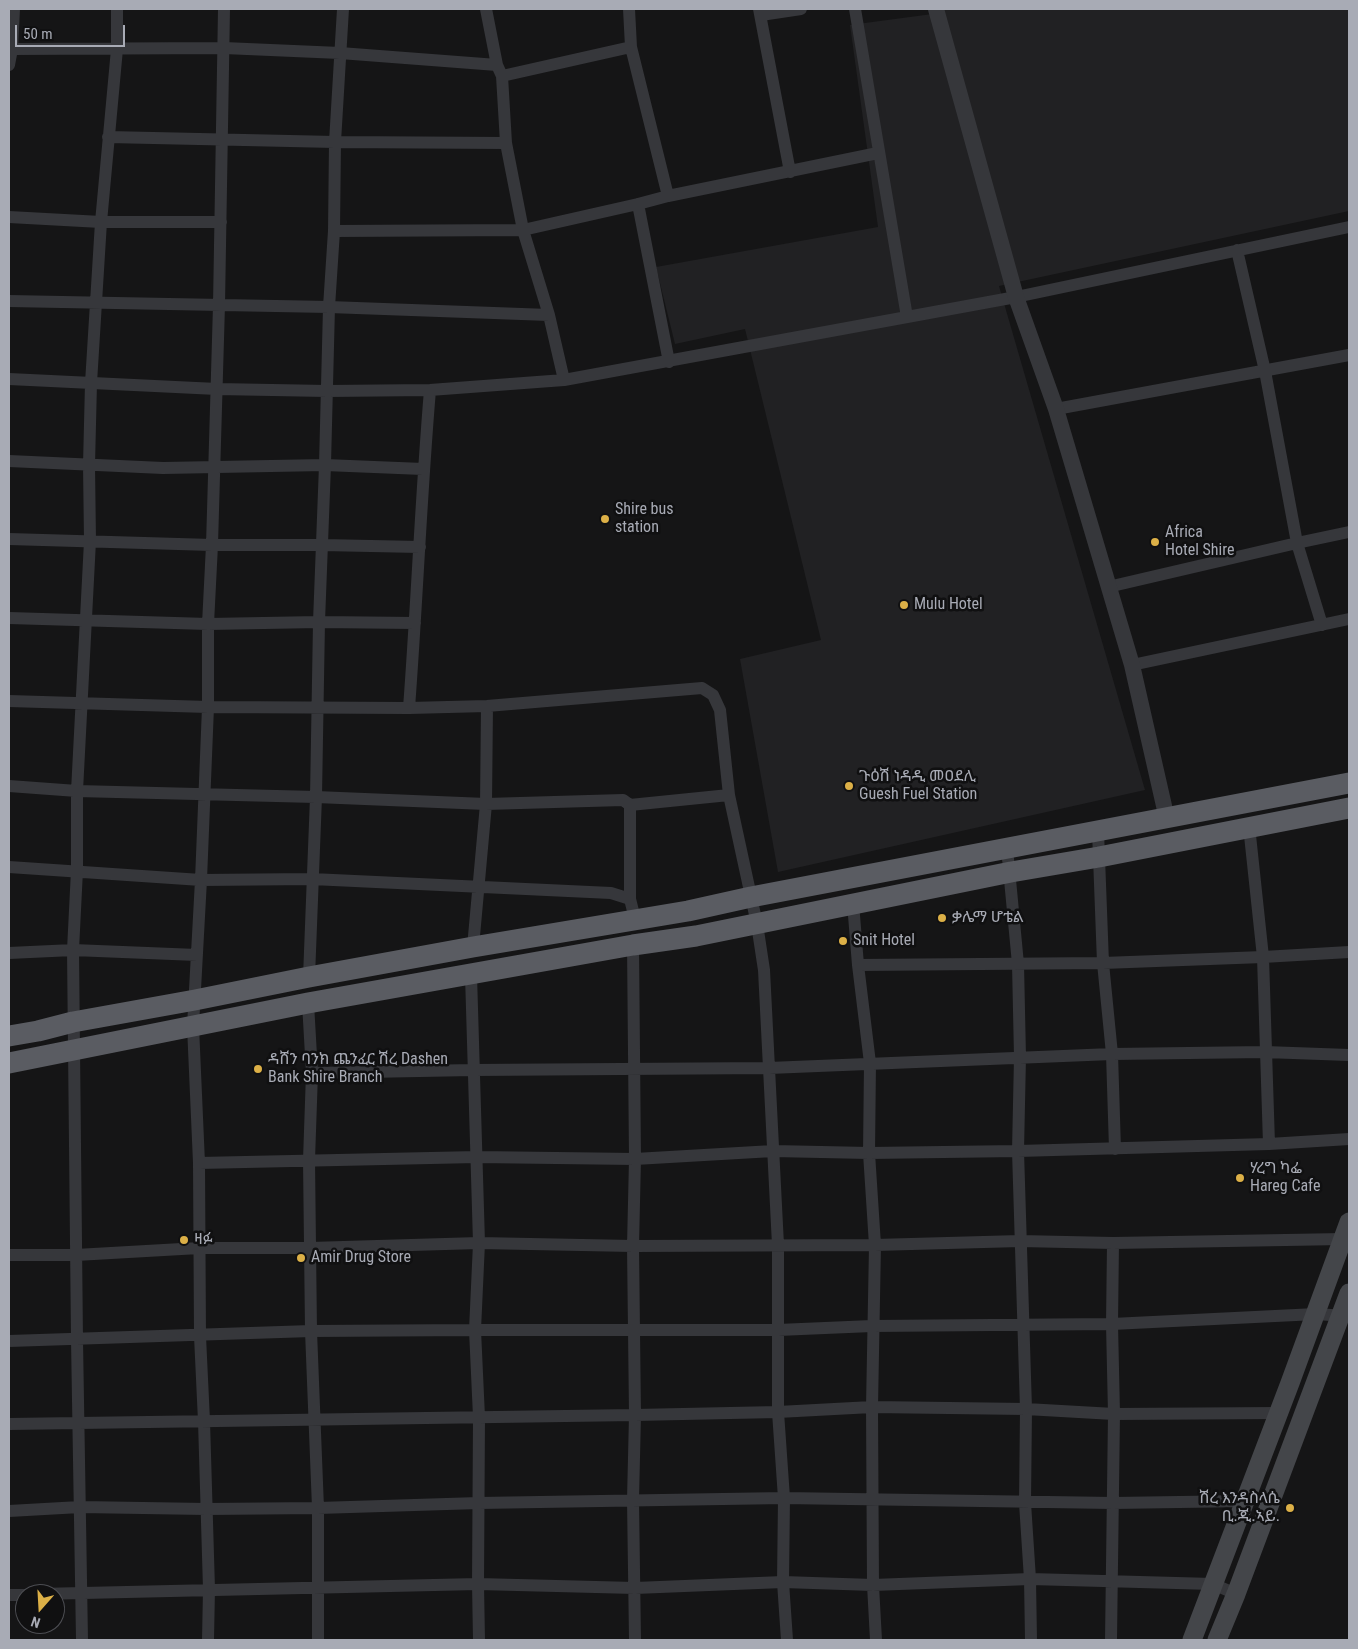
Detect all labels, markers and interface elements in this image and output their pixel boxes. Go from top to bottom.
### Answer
scale bar [18,15,128,47]
text: 50 m [23,25,53,43]
place label: Shire bus station [615,500,674,538]
marker: Shire bus station [599,513,611,525]
place label: Africa Hotel Shire [1165,523,1234,561]
marker: Africa Hotel Shire [1149,536,1161,548]
place label: Mulu Hotel [914,595,983,615]
marker: Mulu Hotel [898,599,910,611]
place label: ጉዕሽ ነዳዲ መዐደሊ Guesh Fuel Station [859,767,977,805]
marker: ጉዕሽ ነዳዲ መዐደሊ Guesh Fuel Station [843,780,855,792]
place label: ቃሌማ ሆቴል [952,908,1024,928]
marker: ቃሌማ ሆቴል [936,912,948,924]
place label: Snit Hotel [853,931,915,951]
marker: Snit Hotel [837,935,849,947]
place label: ዳሸን ባንክ ጨንፈር ሽረ Dashen Bank Shire Branch [268,1050,448,1088]
marker: ዳሸን ባንክ ጨንፈር ሽረ Dashen Bank Shire Branch [252,1063,264,1075]
place label: ሃረግ ካፌ Hareg Cafe [1250,1159,1320,1197]
marker: ሃረግ ካፌ Hareg Cafe [1234,1172,1246,1184]
place label: ዛፉ [194,1230,213,1250]
marker: ዛፉ [178,1234,190,1246]
place label: Amir Drug Store [311,1248,411,1268]
marker: Amir Drug Store [295,1252,307,1264]
place label: ሽረ እንዳስላሴ ቢ.ጂ.ኣይ. [1199,1489,1280,1527]
marker: ሽረ እንዳስላሴ ቢ.ጂ.ኣይ. [1284,1502,1296,1514]
north arrow [15,1584,65,1634]
text: N [29,1613,42,1631]

